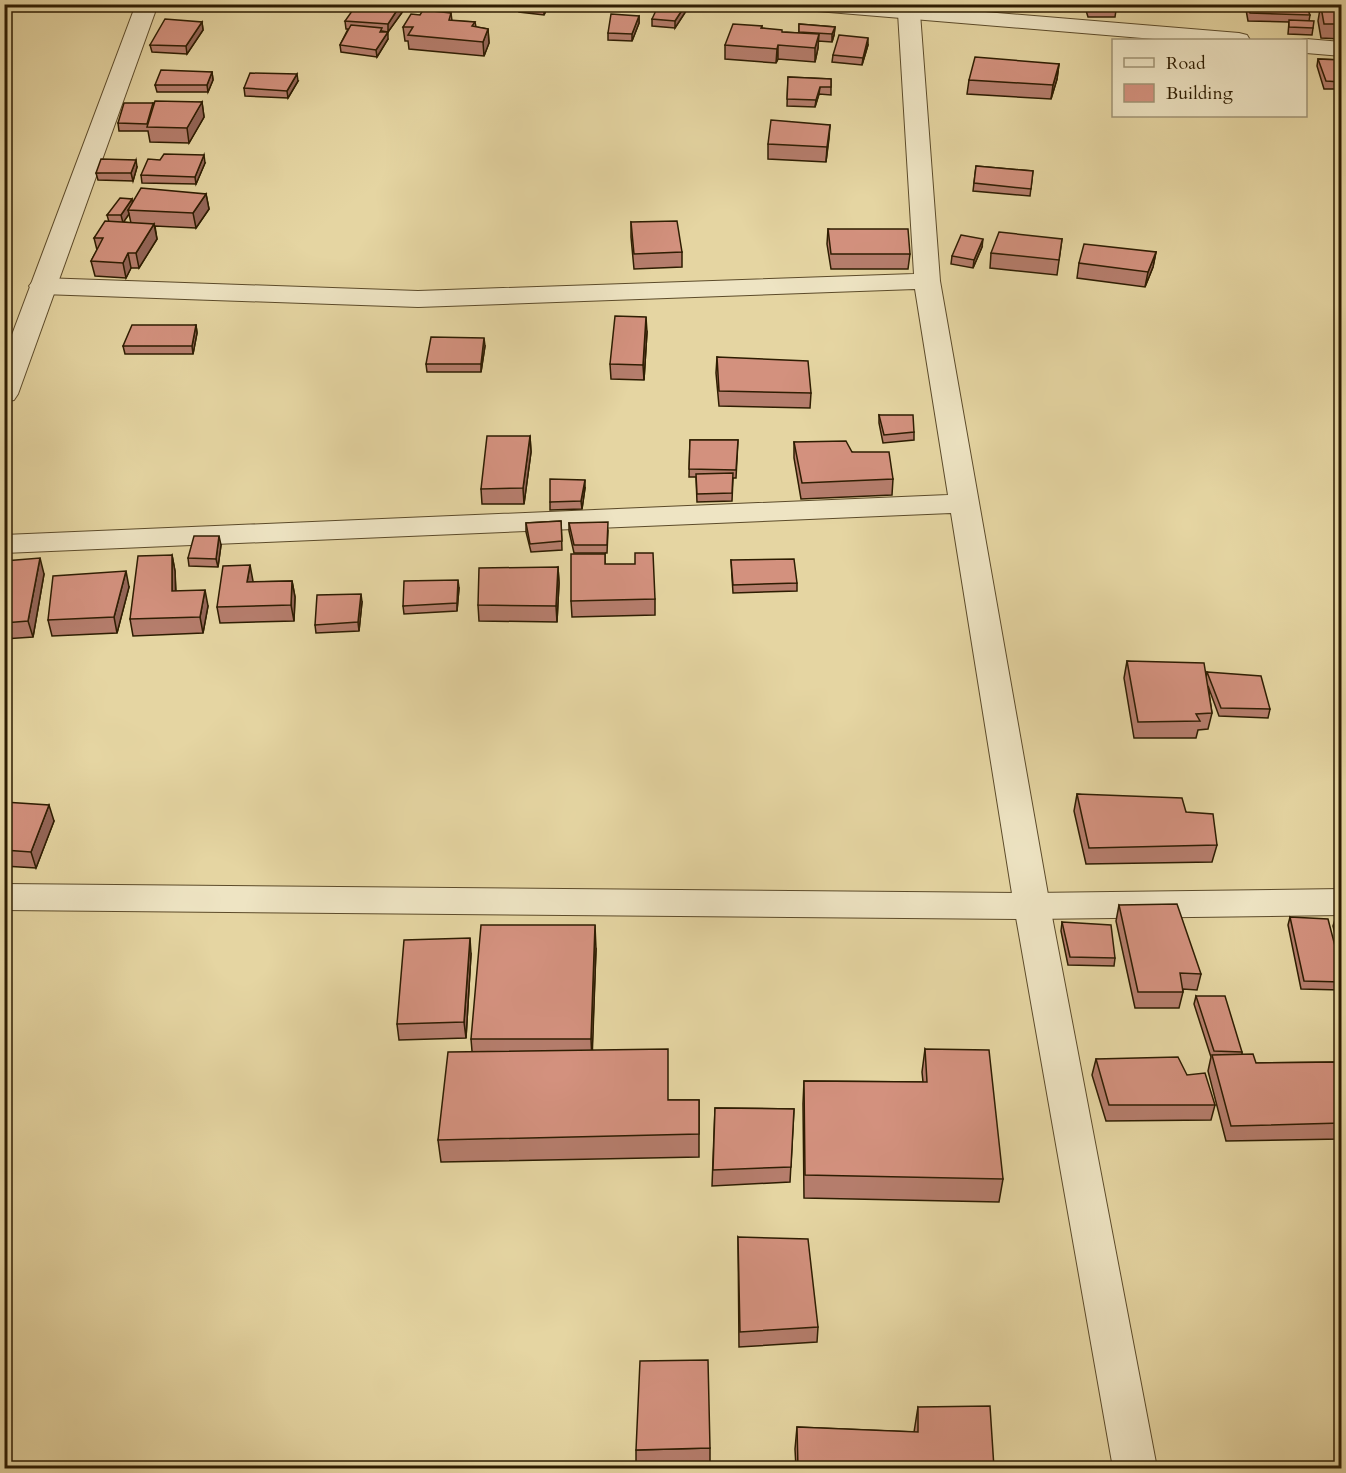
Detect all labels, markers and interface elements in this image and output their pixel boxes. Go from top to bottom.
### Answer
legend [1112,39,1307,117]
text: Road [1166,51,1206,76]
text: Building [1166,81,1234,106]

